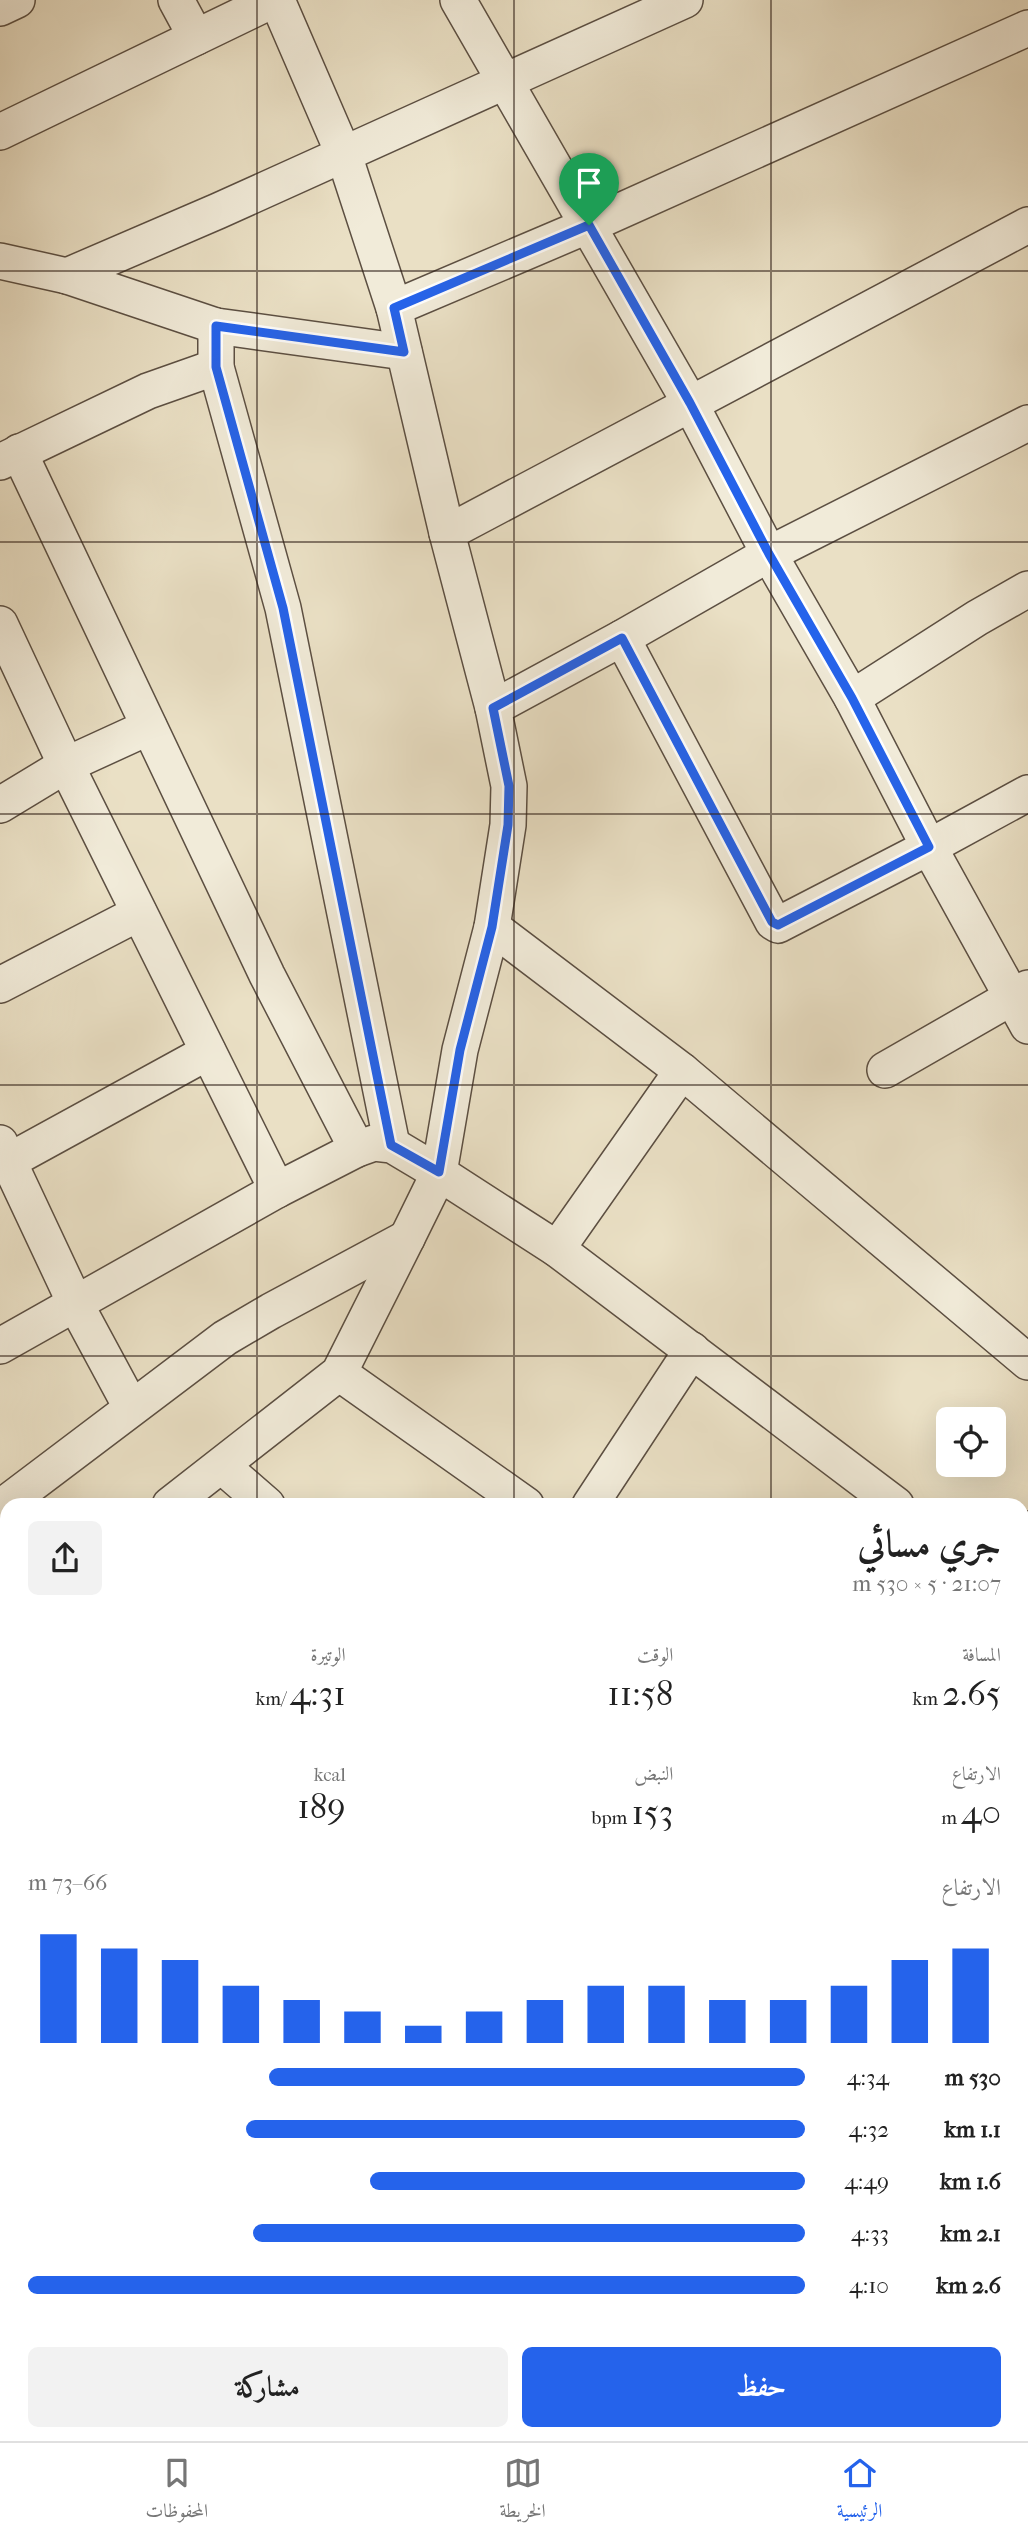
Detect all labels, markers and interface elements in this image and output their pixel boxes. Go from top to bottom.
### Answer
pin [559,153,619,225]
icon: arrive [570,164,608,202]
map controls [936,1407,1006,1477]
button: locate [936,1407,1006,1477]
button: share [28,1521,102,1595]
text: جري مسائي [857,1521,1001,1566]
text: 21:07 · 5 × 530 m [852,1570,1001,1597]
text: الوتيرة [311,1644,346,1666]
text: الوقت [637,1644,673,1666]
text: المسافة [962,1644,1001,1666]
text: 4:31 [290,1673,346,1714]
text: 11:58 [607,1673,673,1714]
text: 2.65 [942,1673,1001,1714]
text: /km [255,1688,290,1710]
text: km [913,1688,942,1710]
text: النبض [634,1763,673,1785]
text: الارتفاع [952,1763,1001,1785]
text: kcal [314,1764,346,1786]
text: 189 [297,1786,346,1827]
text: 153 [632,1792,673,1833]
text: 40 [961,1792,1001,1833]
text: bpm [591,1807,632,1829]
text: m [941,1807,961,1829]
text: 66–73 m [28,1869,108,1896]
text: الارتفاع [941,1874,1001,1901]
text: 4:34 [847,2064,889,2091]
text: 530 m [945,2064,1001,2091]
text: 4:32 [849,2116,889,2143]
text: 1.1 km [944,2116,1001,2143]
text: 4:49 [844,2168,889,2195]
text: 1.6 km [940,2168,1001,2195]
text: 4:33 [851,2220,889,2247]
text: 2.1 km [941,2220,1001,2247]
text: 4:10 [849,2272,889,2299]
text: 2.6 km [936,2272,1001,2299]
button: مشاركة [28,2347,508,2427]
button: حفظ [522,2347,1001,2427]
tab: المحفوظات [146,2454,208,2529]
tab: الخريطة [499,2454,546,2529]
tab: الرئيسية [837,2454,882,2529]

